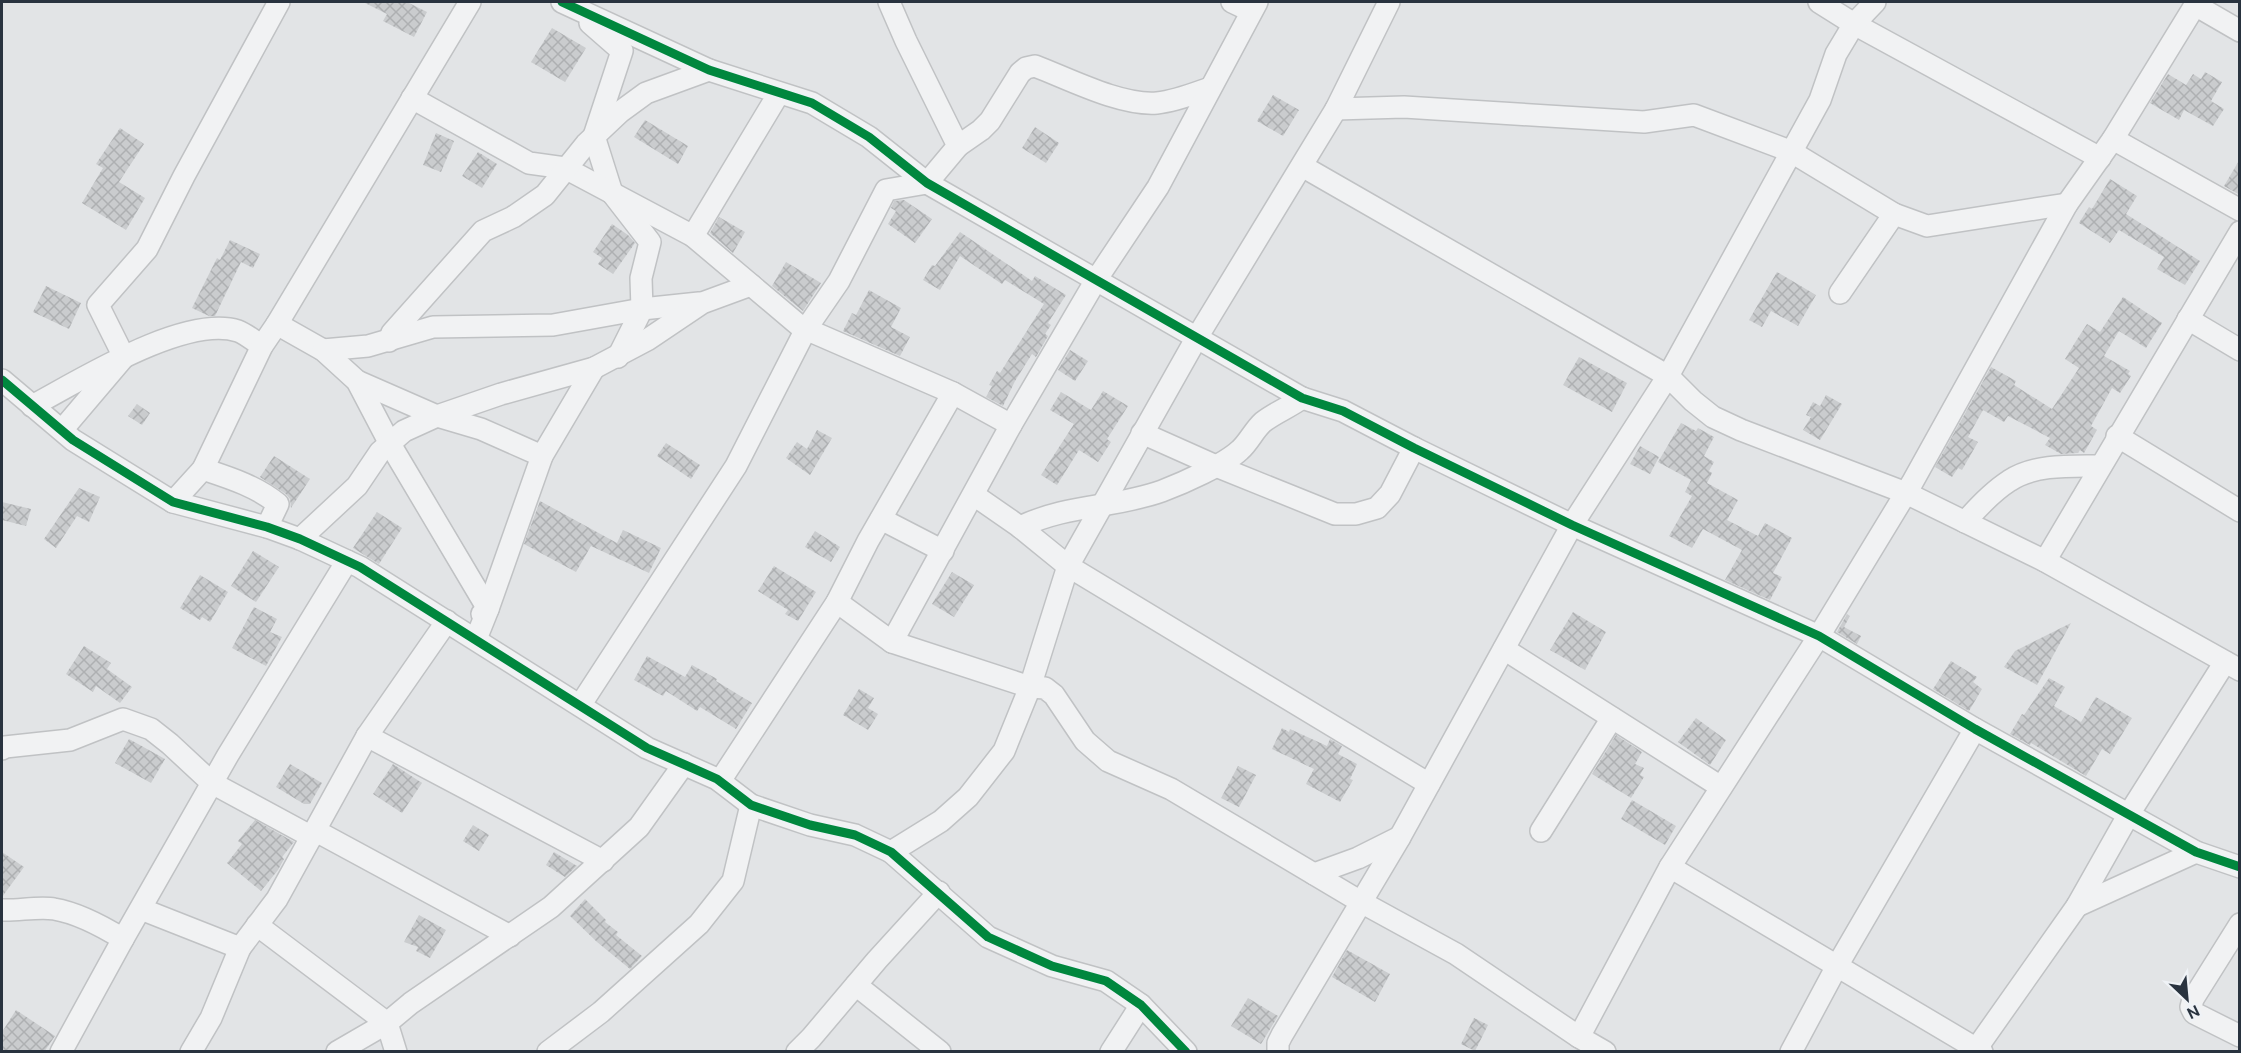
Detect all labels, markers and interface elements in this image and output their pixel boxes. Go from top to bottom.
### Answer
north arrow [2157,969,2217,1029]
text: N [2184,1002,2203,1023]

